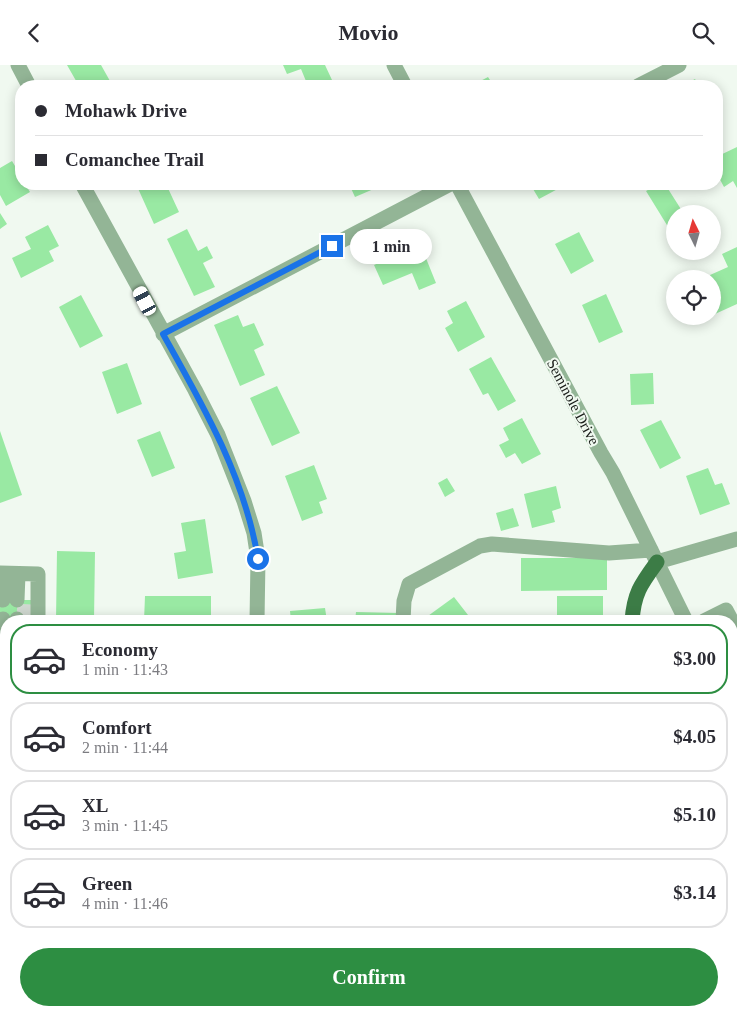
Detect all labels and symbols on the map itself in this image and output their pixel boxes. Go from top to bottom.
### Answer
north arrow [666,205,721,260]
callout: 1 min [350,229,432,263]
route end [321,235,343,257]
car [131,284,158,318]
street label: Seminole Drive [544,356,602,448]
route start [247,548,269,570]

